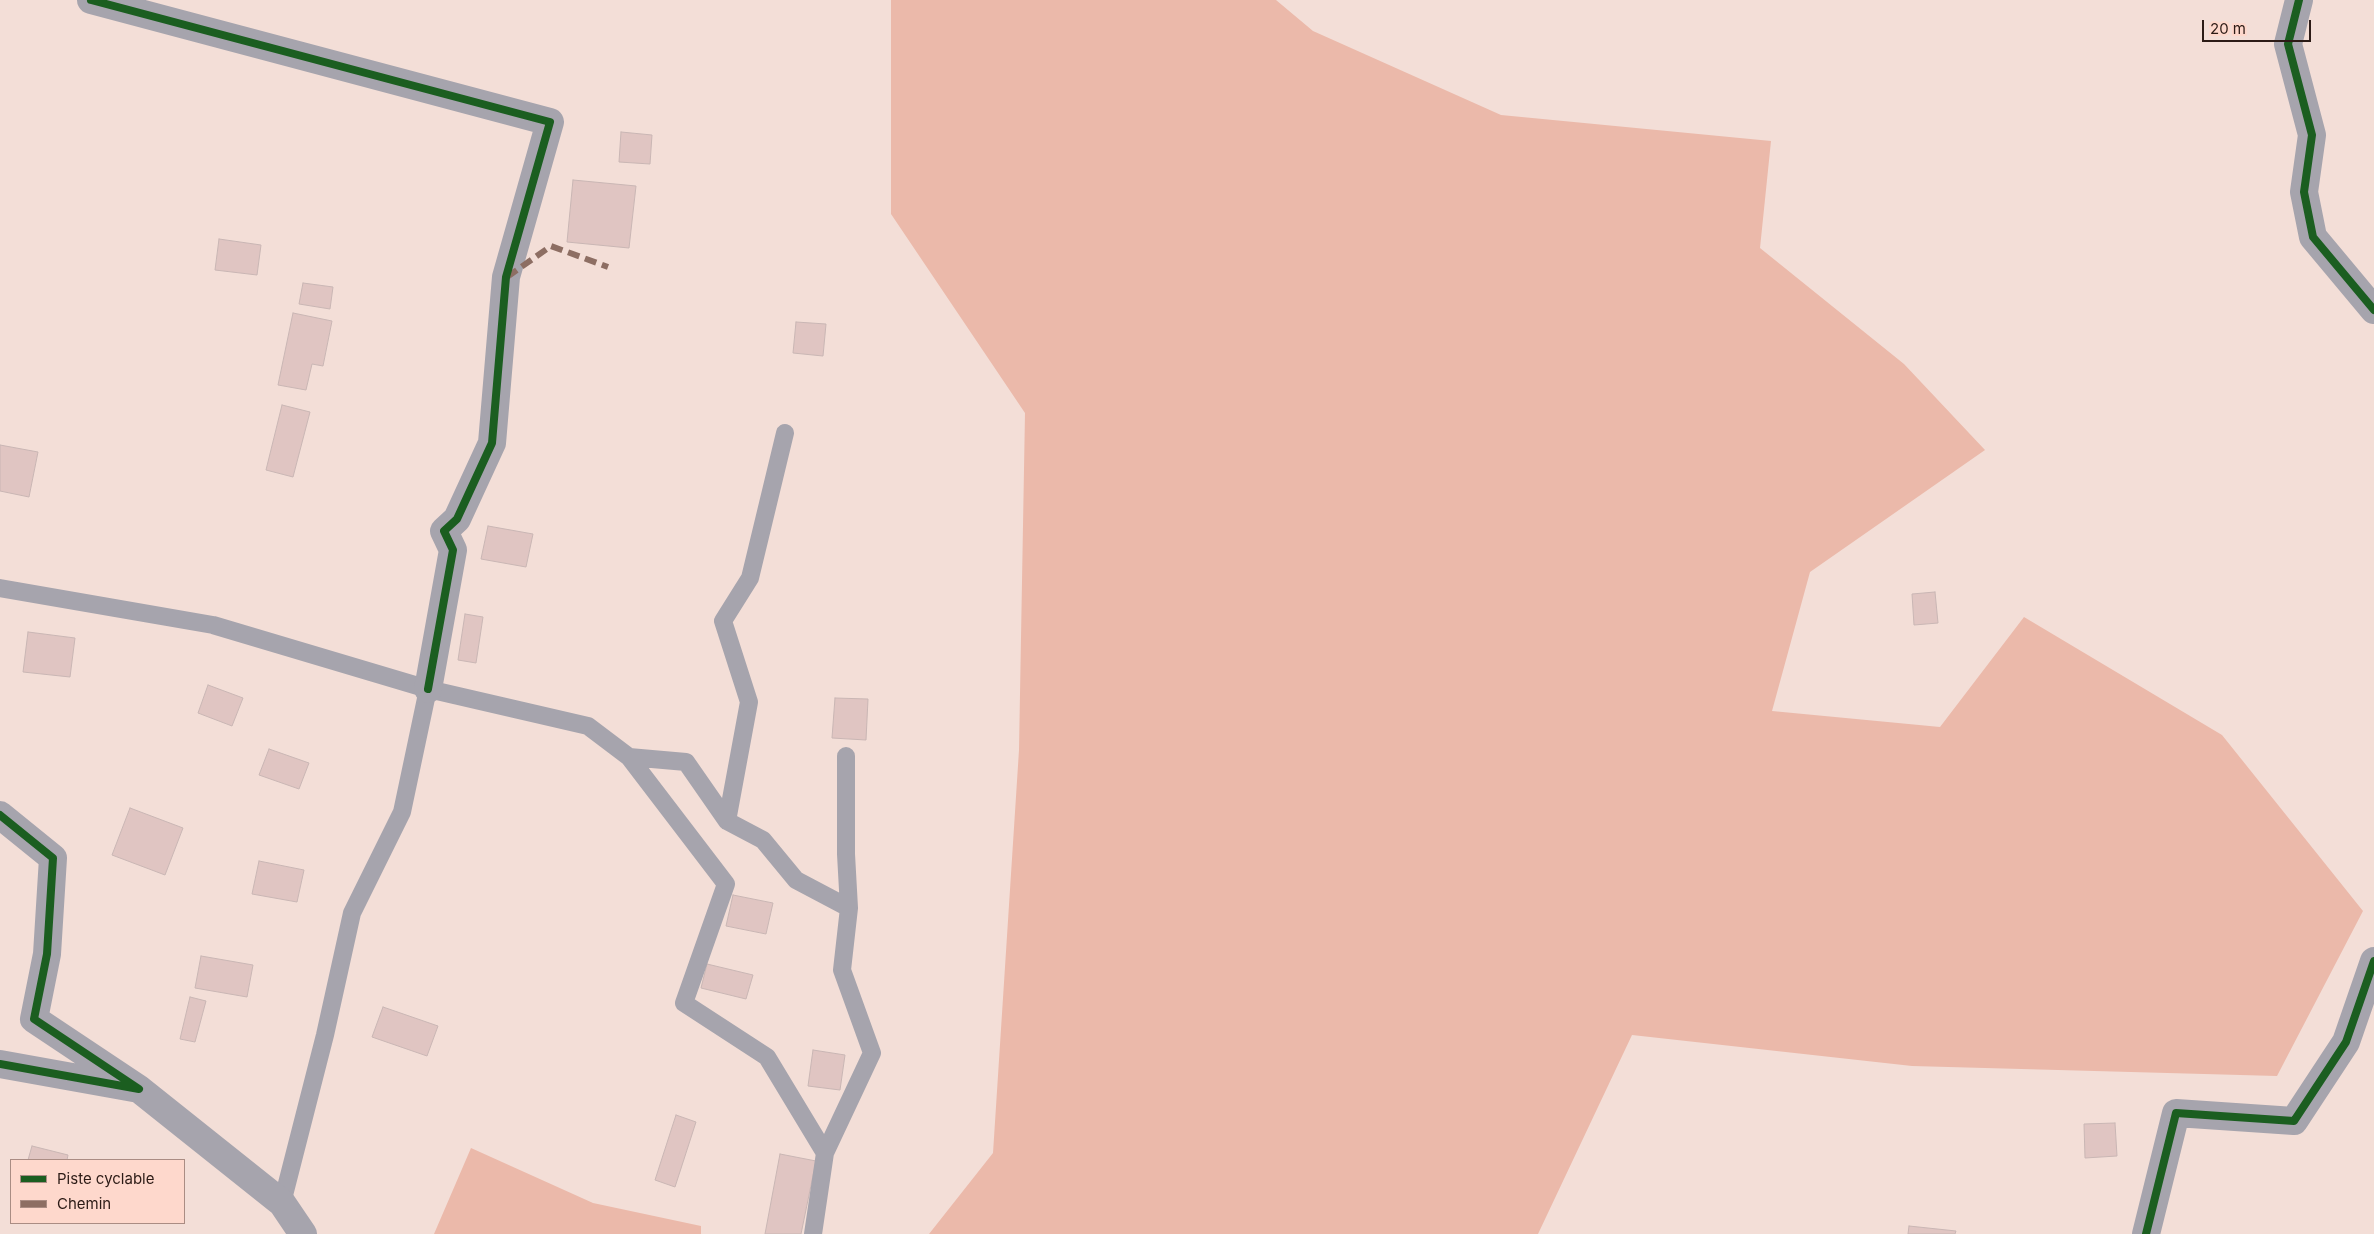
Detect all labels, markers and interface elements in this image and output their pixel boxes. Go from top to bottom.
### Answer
scale bar [2204,10,2313,42]
text: 20 m [2210,19,2246,38]
legend [10,1159,185,1224]
text: Piste cyclable [57,1169,154,1188]
text: Chemin [57,1194,111,1213]

